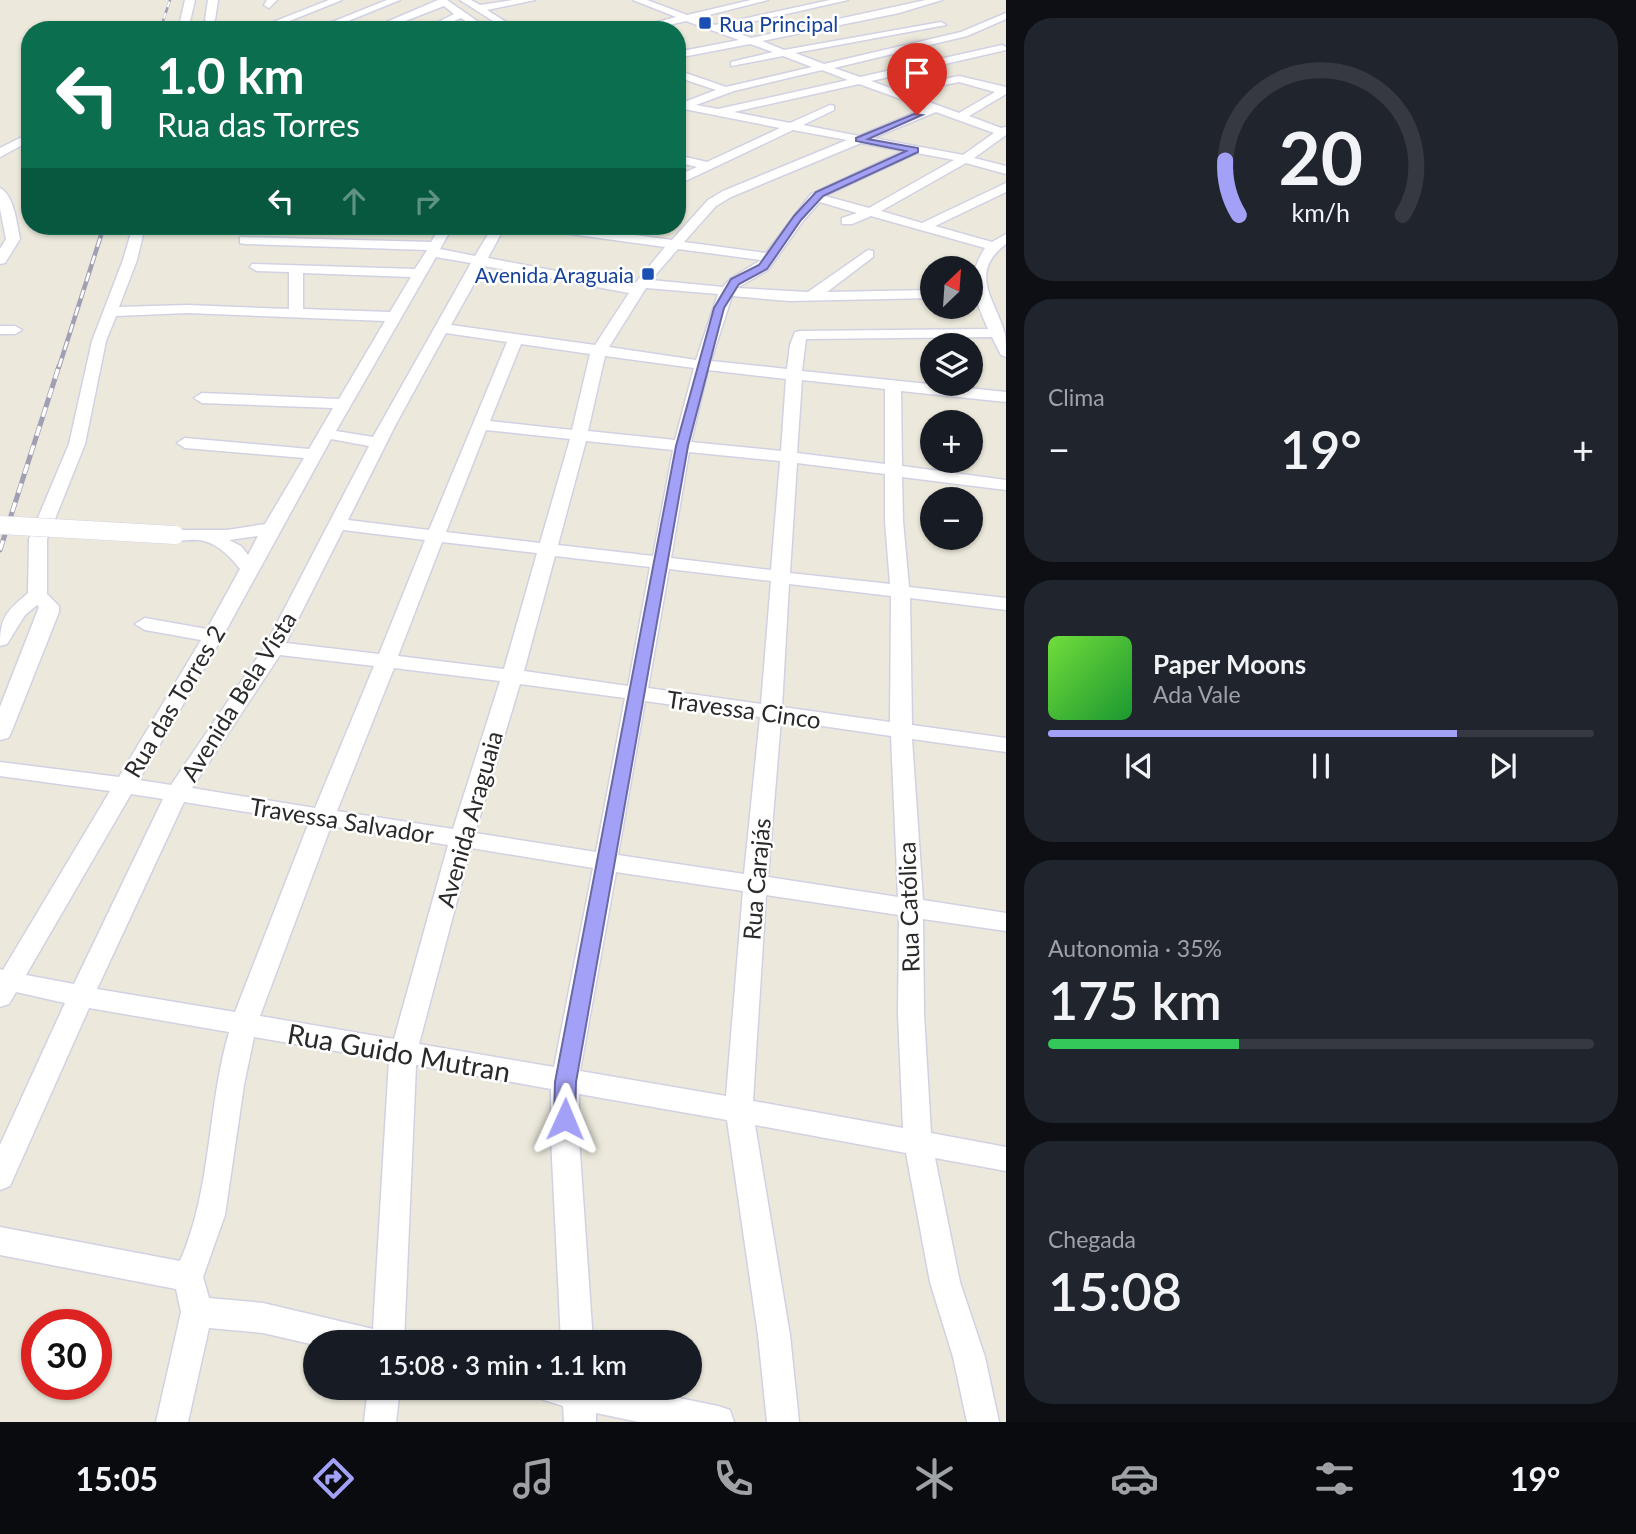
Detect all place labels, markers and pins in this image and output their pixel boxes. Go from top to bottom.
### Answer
place label: Rua Principal [719,11,838,36]
marker: Rua Principal [697,15,713,31]
pin [887,43,947,115]
place label: Avenida Araguaia [475,262,634,287]
marker: Avenida Araguaia [640,266,656,282]

